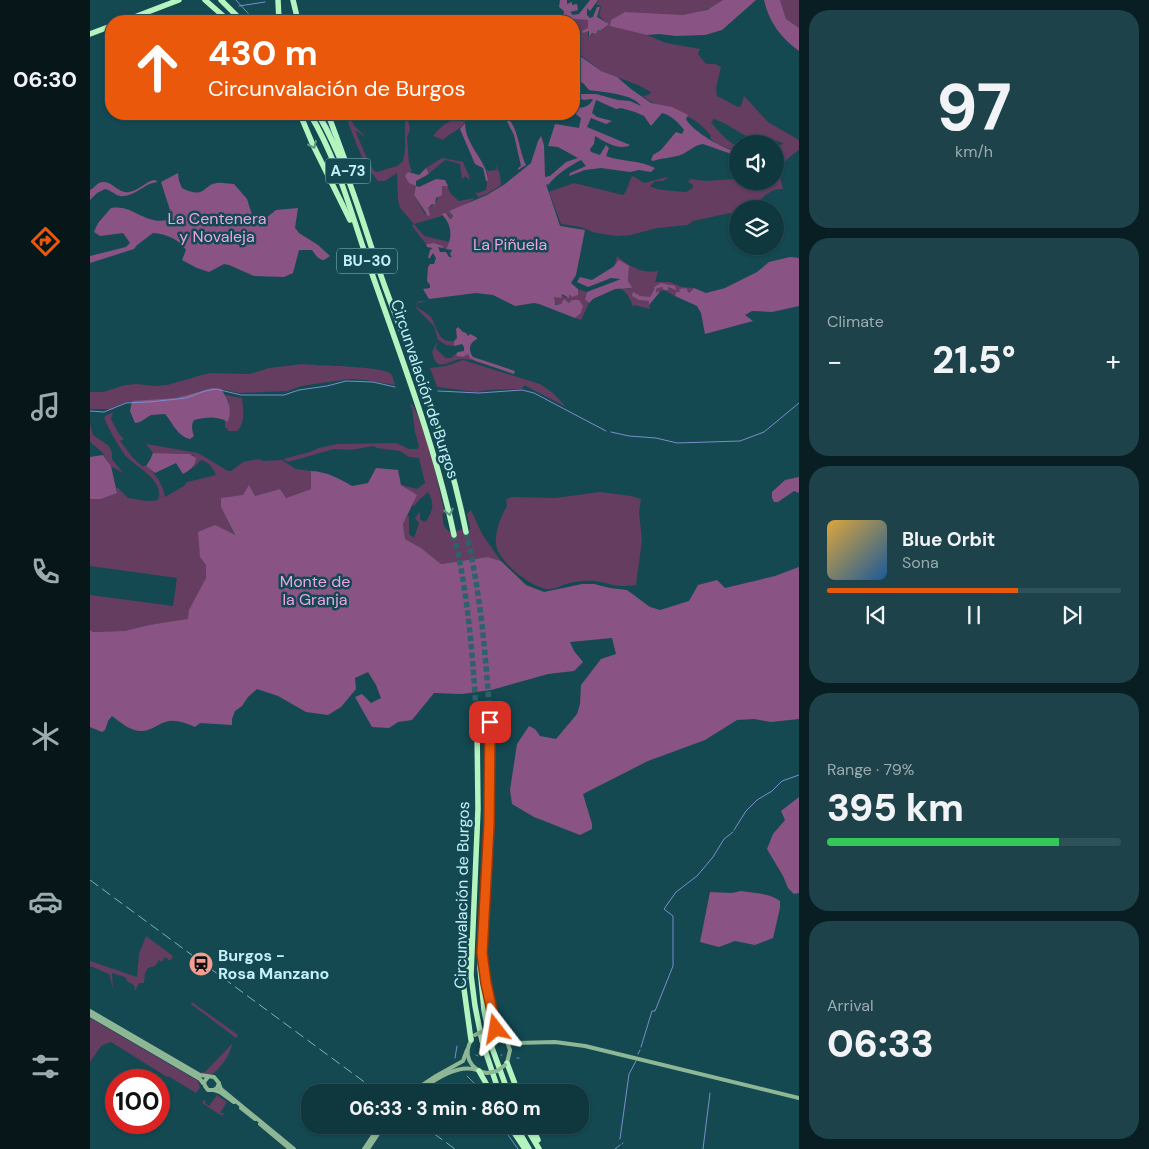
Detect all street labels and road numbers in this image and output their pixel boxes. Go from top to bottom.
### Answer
road number: A-73 [326,158,370,184]
road number: BU-30 [337,248,397,274]
street label: Circunvalación de Burgos [386,297,464,481]
street label: Circunvalación de Burgos [450,801,474,989]

